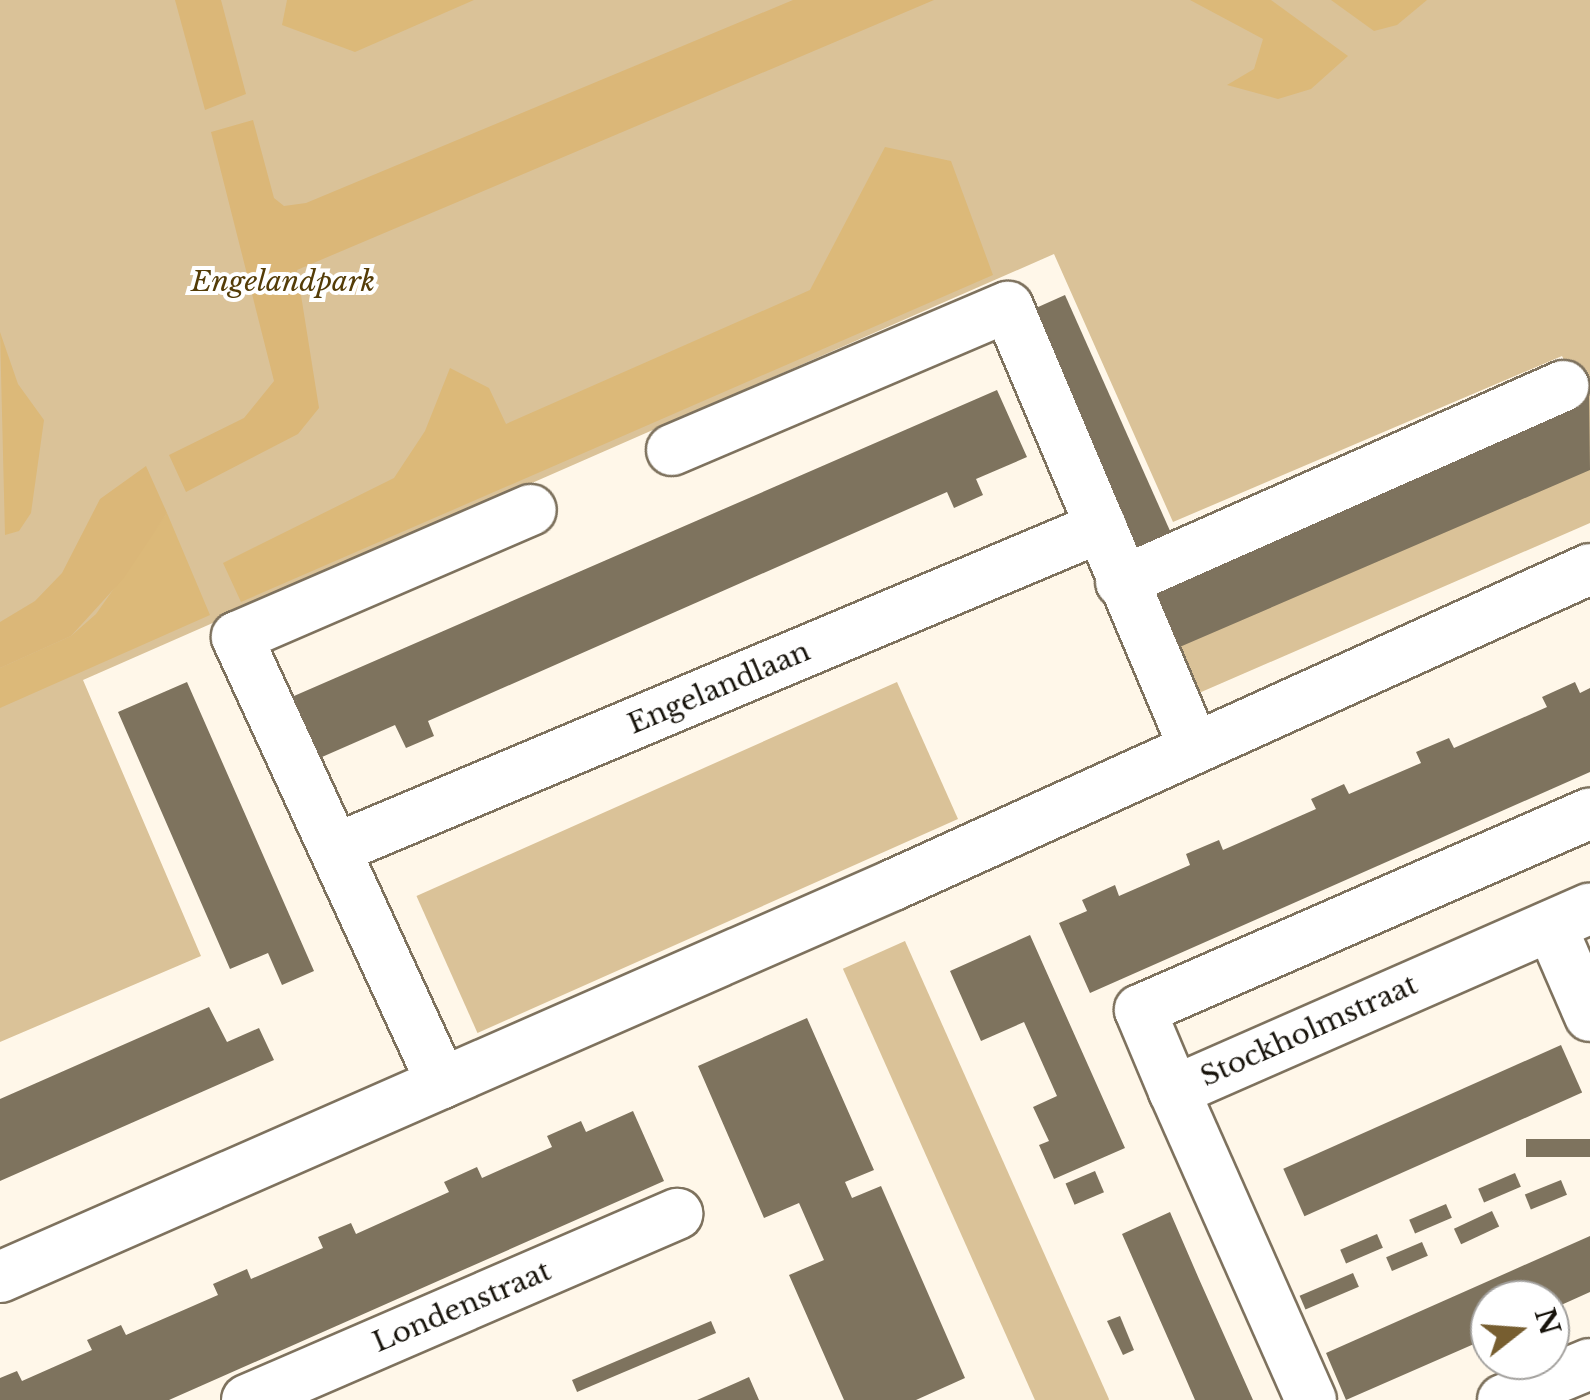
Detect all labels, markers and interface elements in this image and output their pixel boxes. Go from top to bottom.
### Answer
park label: Engelandpark [191,265,375,299]
street label: Engelandlaan [623,635,815,741]
street label: Stockholmstraat [1195,968,1423,1094]
street label: Londenstraat [368,1254,556,1360]
north arrow [1470,1280,1570,1380]
text: N [1527,1304,1568,1339]

